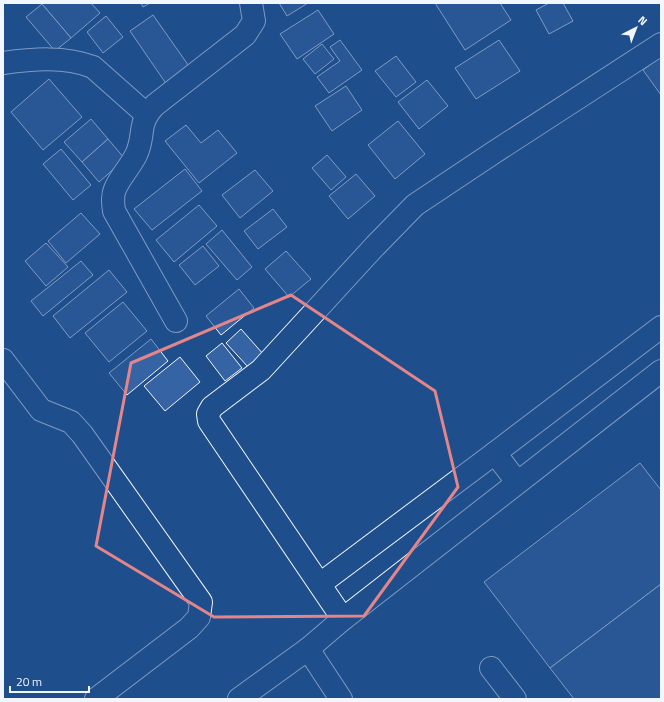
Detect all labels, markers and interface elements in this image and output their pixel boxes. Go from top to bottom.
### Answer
north arrow [616,8,656,48]
text: N [635,12,651,29]
scale bar [10,668,89,694]
text: 20 m [16,672,42,691]

